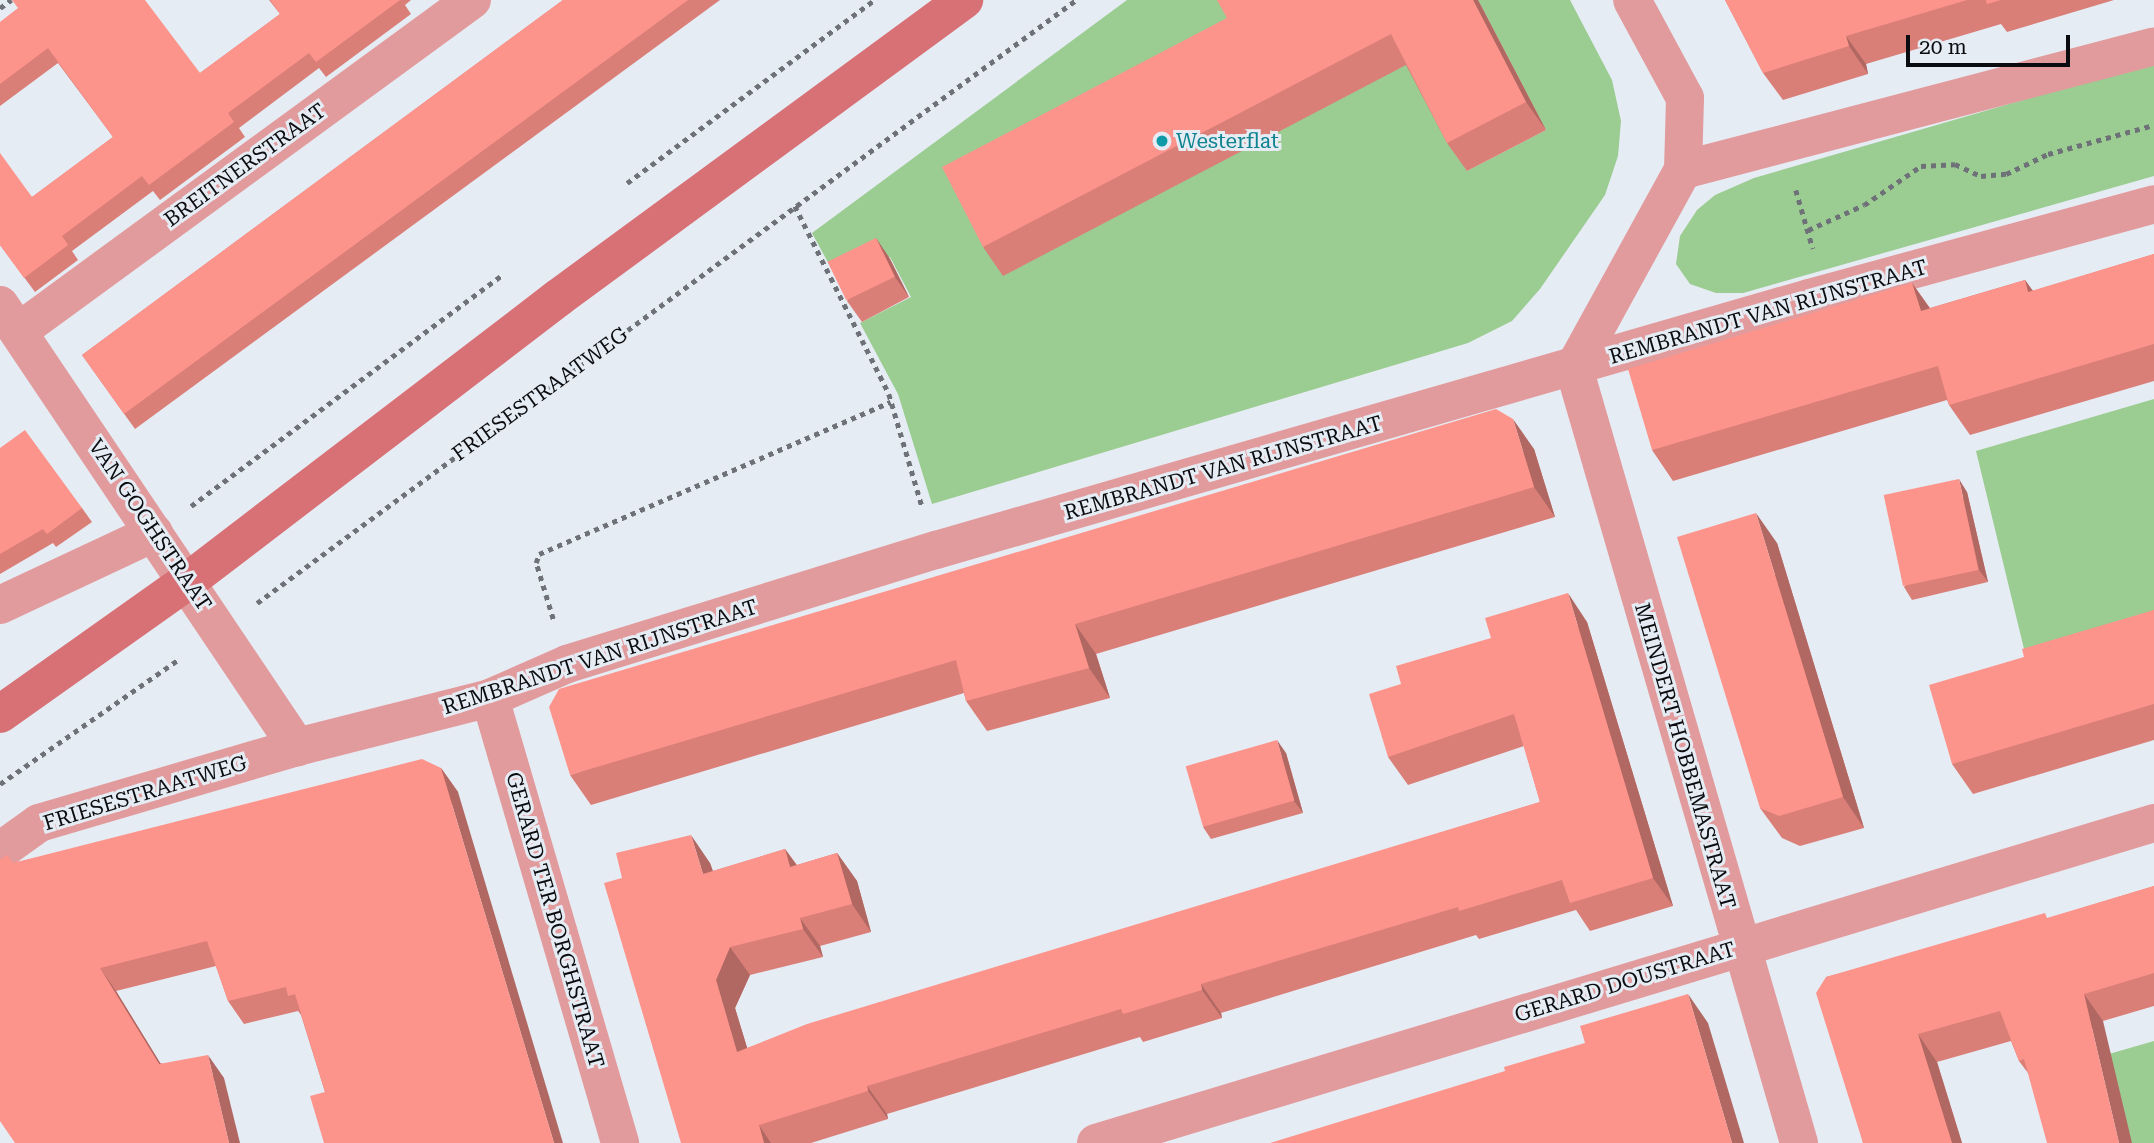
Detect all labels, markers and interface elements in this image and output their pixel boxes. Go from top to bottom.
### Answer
scale bar [1909,21,2074,65]
text: 20 m [1919,35,1967,59]
street label: BREITNERSTRAAT [159,98,331,232]
place label: Westerflat [1176,128,1279,154]
marker: Westerflat [1154,133,1170,149]
street label: REMBRANDT VAN RIJNSTRAAT [1606,254,1930,370]
street label: FRIESESTRAATWEG [447,322,633,466]
street label: REMBRANDT VAN RIJNSTRAAT [1061,410,1385,526]
street label: VAN GOGHSTRAAT [83,434,217,616]
street label: REMBRANDT VAN RIJNSTRAAT [439,594,761,720]
street label: MEINDERT HOBBEMASTRAAT [1629,600,1741,912]
street label: FRIESESTRAATWEG [40,750,250,836]
street label: GERARD TER BORGHSTRAAT [501,769,609,1071]
street label: GERARD DOUSTRAAT [1512,936,1738,1028]

